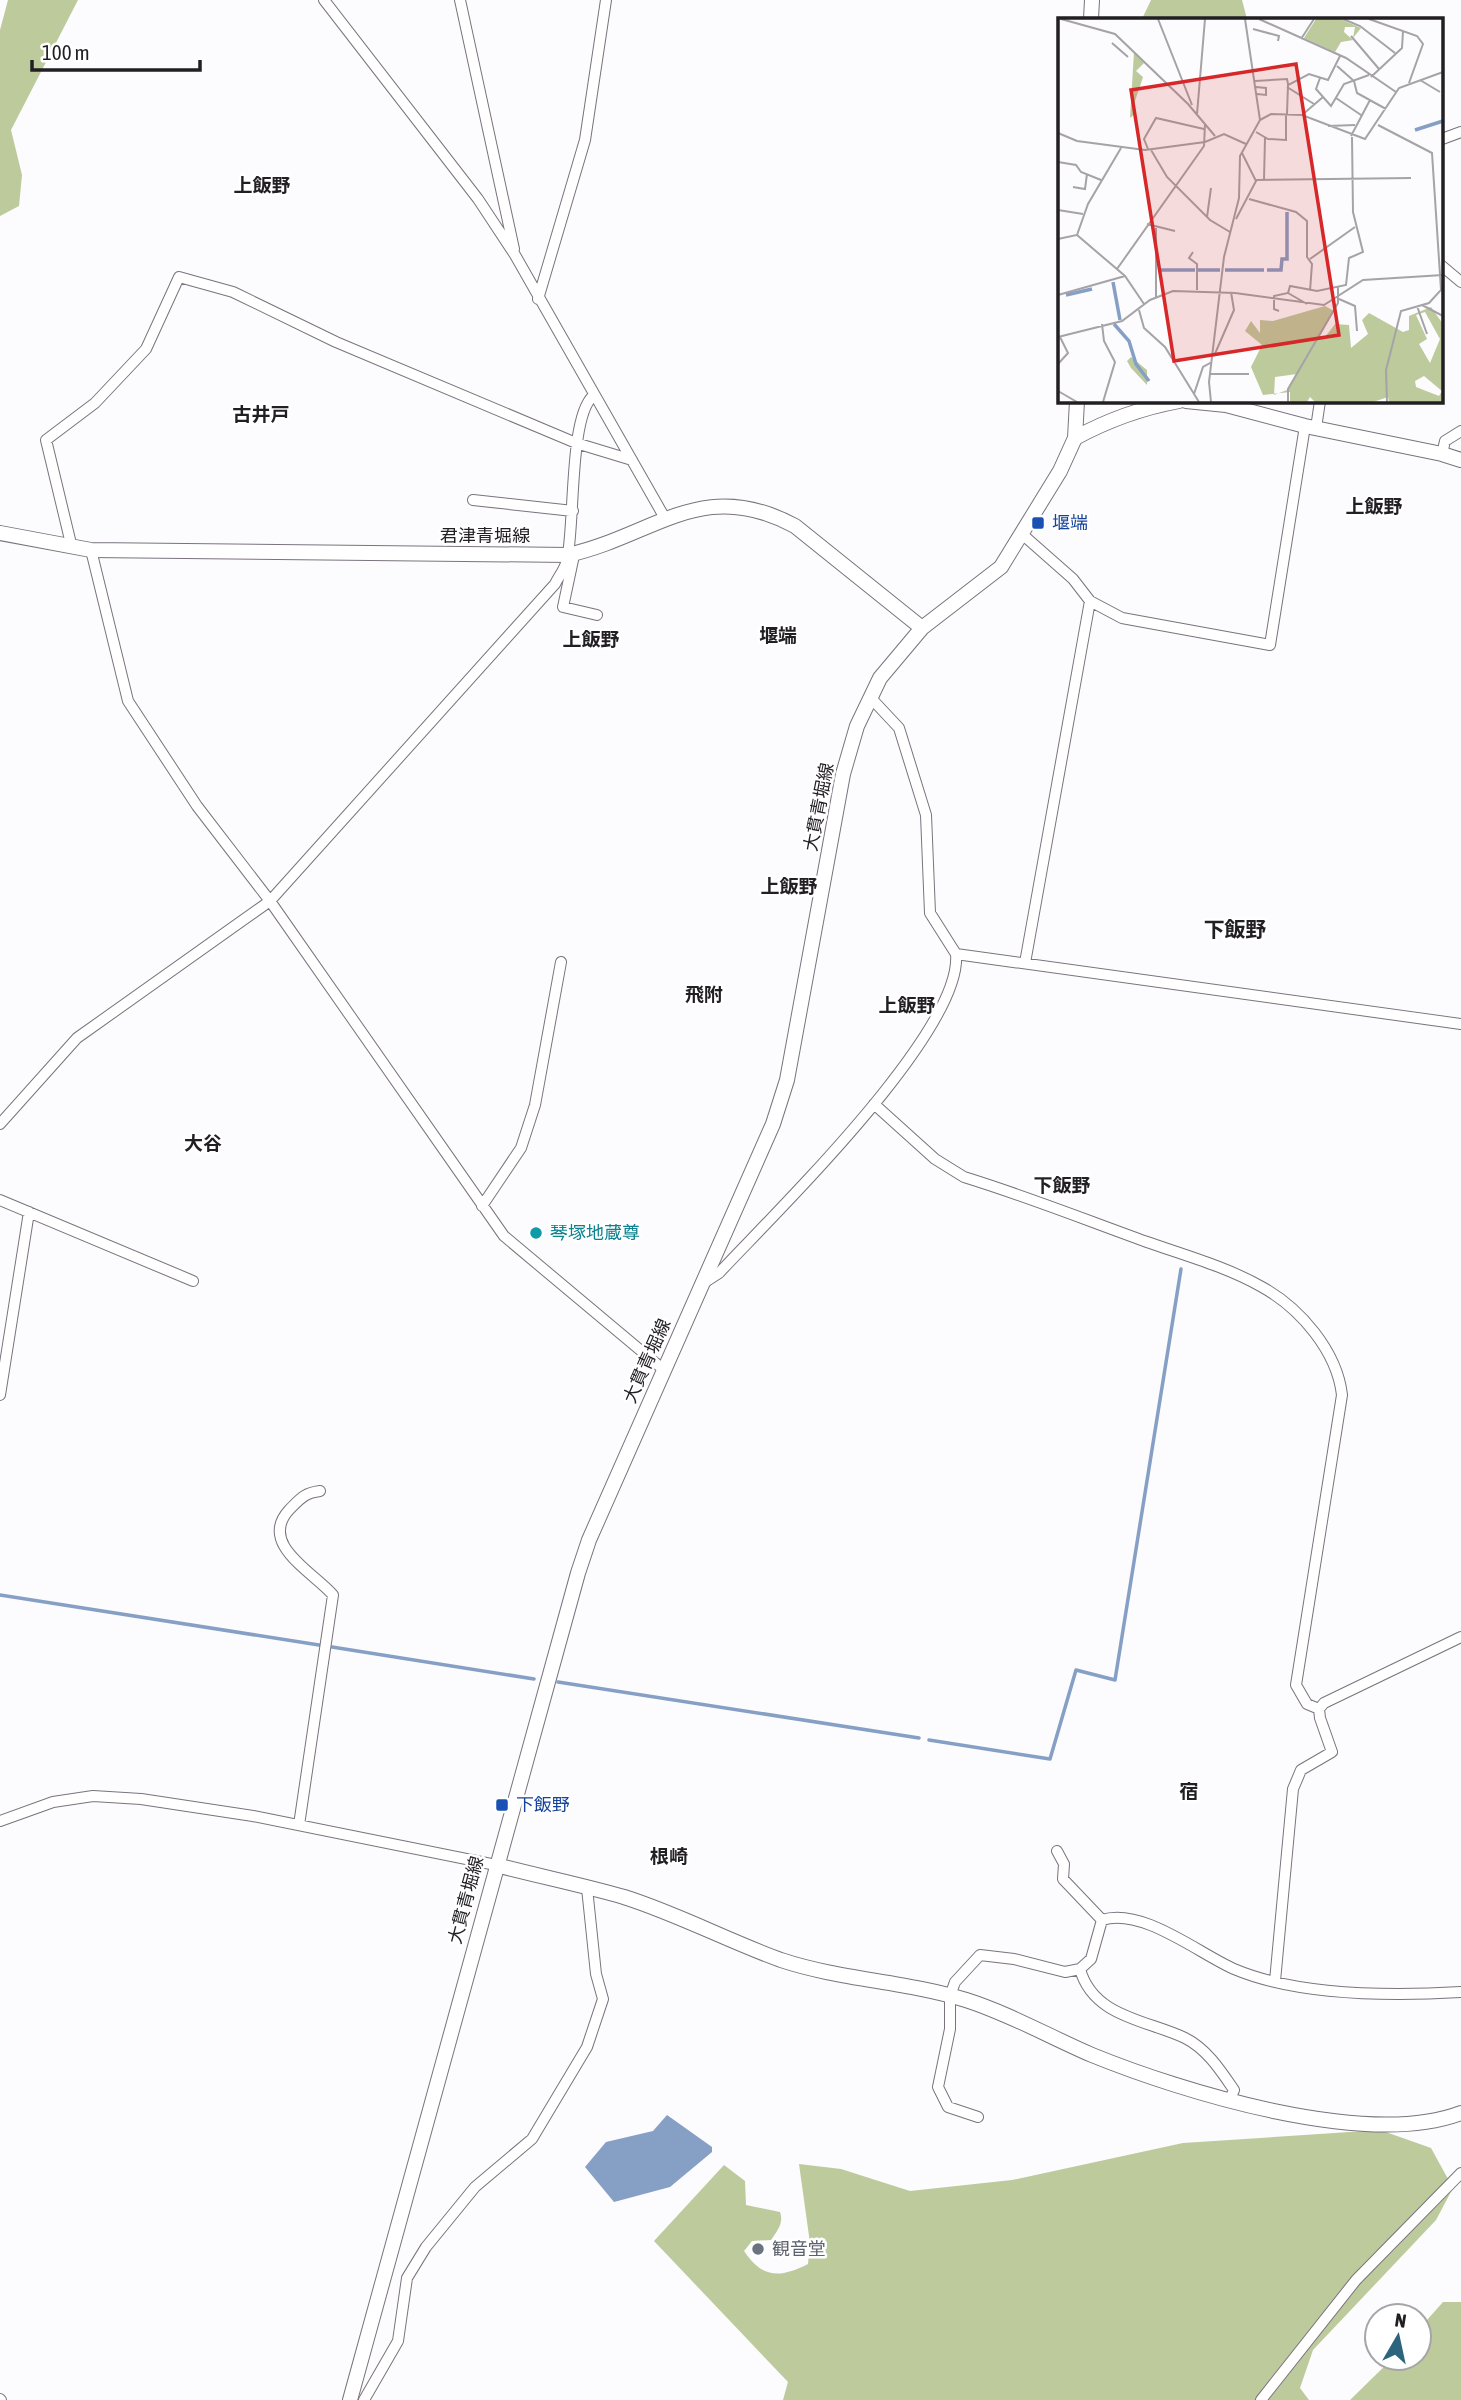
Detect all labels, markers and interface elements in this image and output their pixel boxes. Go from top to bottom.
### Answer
inset map [1058,18,1444,402]
scale bar [32,28,200,72]
text: 100 m [42,40,90,64]
district label: 上飯野 [233,174,291,196]
district label: 古井戸 [232,403,290,425]
district label: 上飯野 [1345,495,1403,517]
place label: 堰端 [1052,512,1088,533]
marker: 堰端 [1030,515,1046,531]
street label: 君津青堀線 [440,525,530,546]
district label: 堰端 [759,624,797,646]
district label: 上飯野 [562,628,620,650]
street label: 大貫青堀線 [800,761,837,853]
district label: 上飯野 [760,875,818,897]
district label: 下飯野 [1204,917,1267,941]
district label: 飛附 [685,983,723,1005]
district label: 上飯野 [878,994,936,1016]
district label: 大谷 [184,1132,222,1154]
district label: 下飯野 [1033,1174,1091,1196]
place label: 琴塚地蔵尊 [550,1222,640,1243]
marker: 琴塚地蔵尊 [528,1225,544,1241]
street label: 大貫青堀線 [619,1315,674,1406]
district label: 宿 [1179,1780,1199,1802]
place label: 下飯野 [516,1794,570,1815]
marker: 下飯野 [494,1797,510,1813]
district label: 根崎 [650,1845,688,1867]
street label: 大貫青堀線 [444,1854,487,1946]
place label: 観音堂 [772,2238,826,2259]
marker: 観音堂 [750,2241,766,2257]
north arrow [1363,2302,1433,2372]
text: N [1393,2308,1408,2332]

